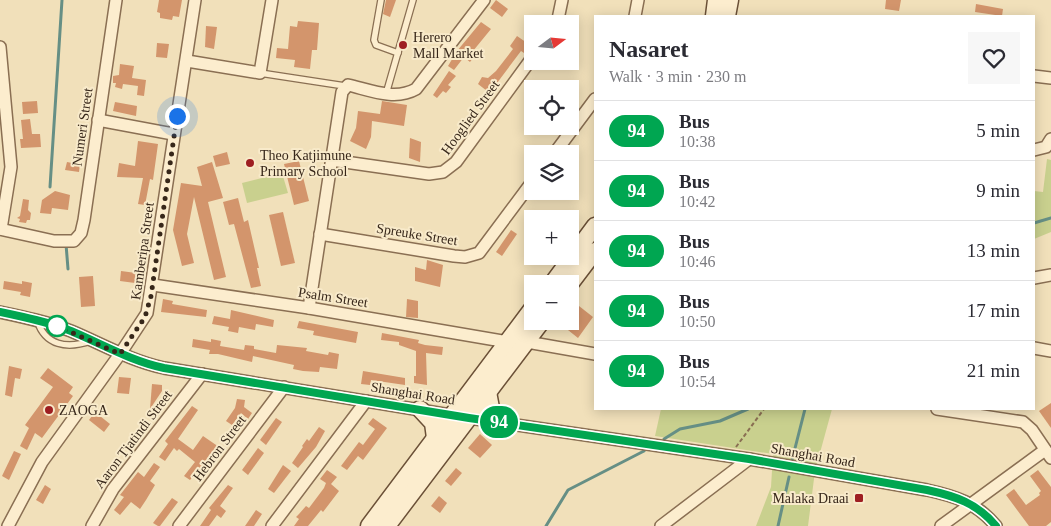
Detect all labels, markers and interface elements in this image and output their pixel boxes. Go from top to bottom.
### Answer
north arrow [524,15,579,70]
map controls [524,15,579,330]
place label: Herero Mall Market [413,30,483,61]
button: heart [968,32,1020,84]
text: Nasaret [609,36,689,62]
marker: Herero Mall Market [397,39,409,51]
text: Walk · 3 min · 230 m [609,68,746,85]
street label: Hooglied Street [438,77,502,157]
button: locate [524,80,579,135]
street label: Numeri Street [70,87,95,167]
your location [165,104,190,129]
text: Bus [679,111,710,132]
text: 5 min [976,120,1020,141]
text: 94 [628,121,646,141]
text: 10:38 [679,133,715,150]
button: layers [524,145,579,200]
place label: Theo Katjimune Primary School [260,148,351,179]
marker: Theo Katjimune Primary School [244,157,256,169]
text: Bus [679,171,710,192]
text: 9 min [976,180,1020,201]
text: 94 [628,181,646,201]
text: 10:42 [679,193,715,210]
street label: Kamberipa Street [128,201,157,301]
button: + [524,210,579,265]
street label: Spreuke Street [375,221,459,248]
text: Bus [679,231,710,252]
text: 13 min [967,240,1020,261]
text: 94 [628,241,646,261]
text: 10:46 [679,253,715,270]
button: − [524,275,579,330]
street label: Psalm Street [297,285,369,310]
text: Bus [679,291,710,312]
text: 17 min [967,300,1020,321]
text: 94 [628,301,646,321]
text: 10:50 [679,313,715,330]
unlabelled marker [46,315,68,337]
text: Bus [679,351,710,372]
text: 21 min [967,360,1020,381]
text: 94 [628,361,646,381]
text: 10:54 [679,373,715,390]
street label: Shanghai Road [370,379,456,408]
street label: Aaron Tjatindi Street [92,387,175,491]
place label: ZAOGA [59,403,109,418]
marker: ZAOGA [43,404,55,416]
line badge: 94 [476,406,522,438]
text: 94 [490,412,508,432]
street label: Hebron Street [190,413,249,484]
street label: Shanghai Road [770,441,856,470]
place label: Malaka Draai [772,491,849,506]
marker: Malaka Draai [853,492,865,504]

